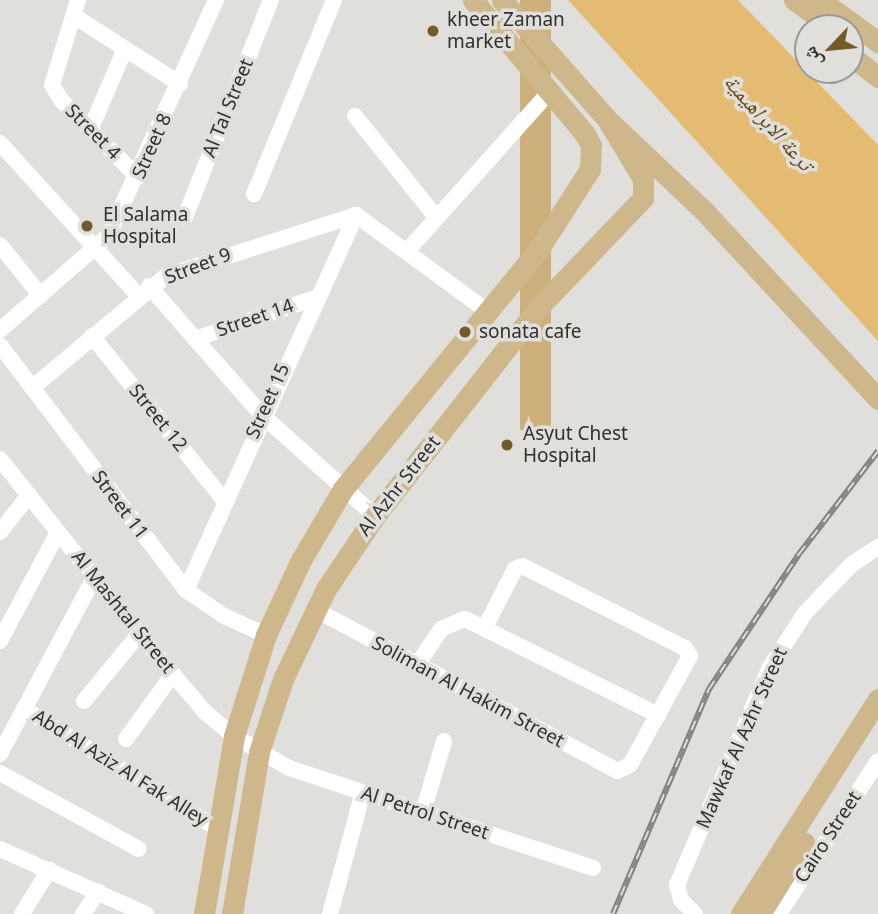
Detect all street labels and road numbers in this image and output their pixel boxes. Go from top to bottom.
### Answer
street label: Al Tal Street [198,55,258,161]
street label: Street 4 [61,100,125,164]
street label: Street 8 [128,110,176,182]
street label: Street 9 [162,243,234,289]
street label: Street 14 [214,294,296,342]
street label: Street 15 [241,360,295,442]
street label: Street 12 [124,380,192,456]
street label: Al Azhr Street [353,431,445,541]
street label: Street 11 [87,466,153,544]
street label: Al Mashtal Street [67,546,179,678]
street label: Soliman Al Hakim Street [368,632,568,752]
street label: Mawkaf Al Azhr Street [692,644,792,832]
street label: Abd Al Aziz Al Fak Alley [28,705,212,831]
street label: Al Petrol Street [358,782,492,844]
street label: Cairo Street [790,787,866,887]

